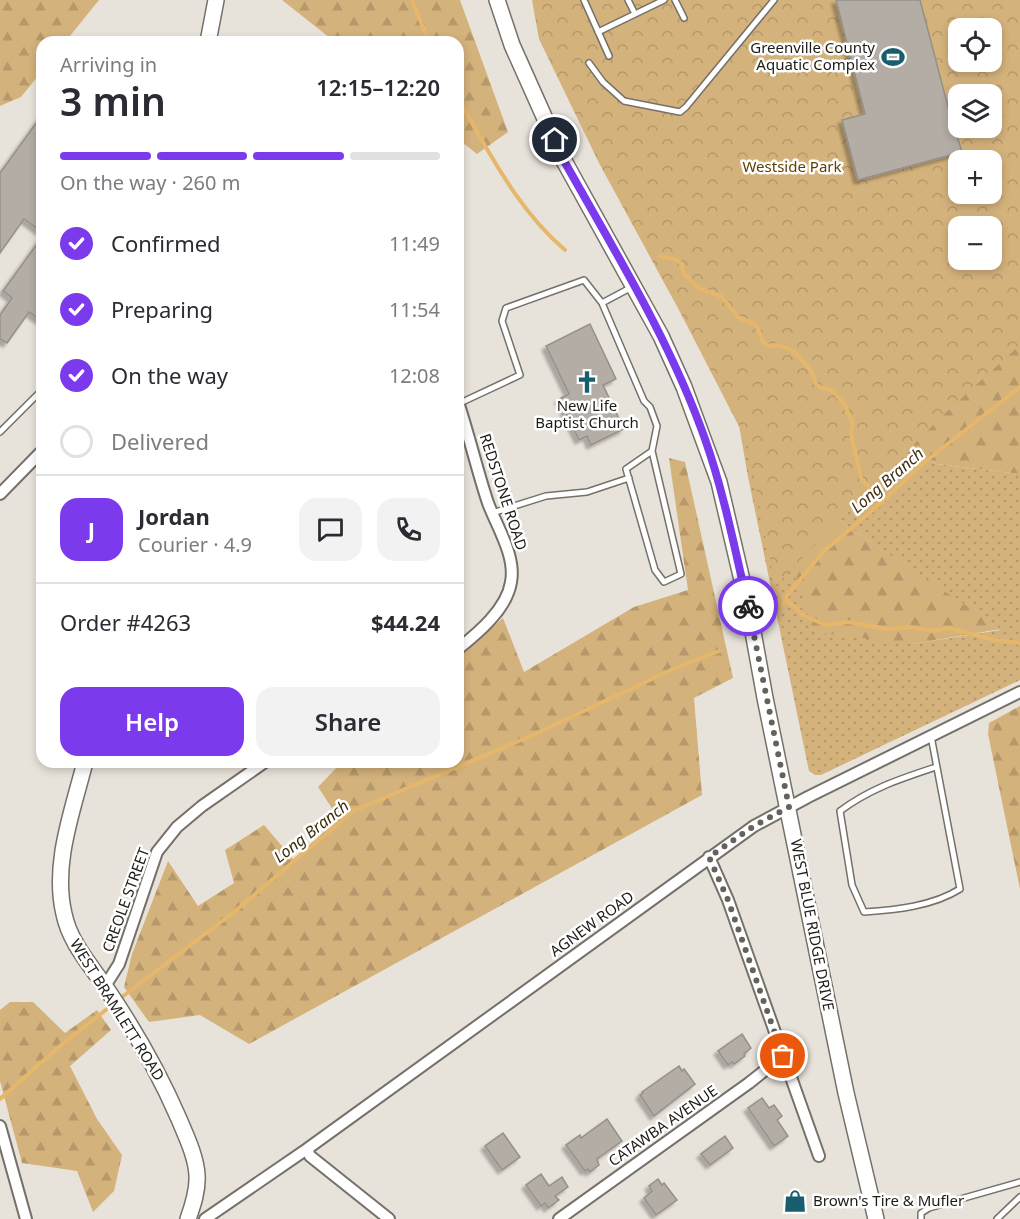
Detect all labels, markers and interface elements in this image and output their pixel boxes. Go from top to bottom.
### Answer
map controls [948,18,1002,270]
button: locate [948,18,1002,72]
place label: Greenville County Aquatic Complex [750,37,875,74]
sports icon: Greenville County Aquatic Complex [880,44,906,70]
text: Arriving in [60,51,157,78]
text: 12:15–12:20 [316,72,440,102]
text: 3 min [60,74,166,127]
button: layers [948,84,1002,138]
pin [529,114,580,165]
icon: home [538,123,571,156]
button: + [948,150,1002,204]
park label: Westside Park [742,156,842,176]
text: On the way · 260 m [60,169,240,196]
button: − [948,216,1002,270]
icon: check [60,227,93,260]
text: Confirmed [111,228,221,258]
text: 11:49 [389,230,440,257]
icon: check [60,293,93,326]
text: Preparing [111,294,213,324]
text: 11:54 [389,296,440,323]
icon: check [60,359,93,392]
text: On the way [111,360,228,390]
text: 12:08 [389,362,440,389]
church icon: New Life Baptist Church [574,369,600,395]
place label: New Life Baptist Church [535,395,639,432]
text: Delivered [111,426,209,456]
street label: REDSTONE ROAD [476,431,532,553]
water label: Long Branch [846,442,928,518]
button: chat [299,498,362,561]
button: phone [377,498,440,561]
text: Jordan [138,501,210,531]
text: J [88,514,95,544]
text: Courier · 4.9 [138,531,252,558]
courier [718,576,778,636]
icon: bike [732,590,765,623]
text: Order #4263 [60,607,191,637]
text: $44.24 [371,607,440,637]
button: Help [60,687,244,756]
button: Share [256,687,440,756]
water label: Long Branch [269,795,353,867]
street label: WEST BLUE RIDGE DRIVE [787,837,839,1012]
street label: CREOLE STREET [97,844,153,955]
street label: AGNEW ROAD [545,886,637,960]
street label: WEST BRAMLETT ROAD [66,935,170,1084]
pin [757,1030,808,1081]
icon: bag [766,1039,799,1072]
street label: CATAWBA AVENUE [604,1080,721,1170]
shop icon: Brown's Tire & Mufler [782,1188,808,1214]
place label: Brown's Tire & Mufler [813,1190,964,1210]

